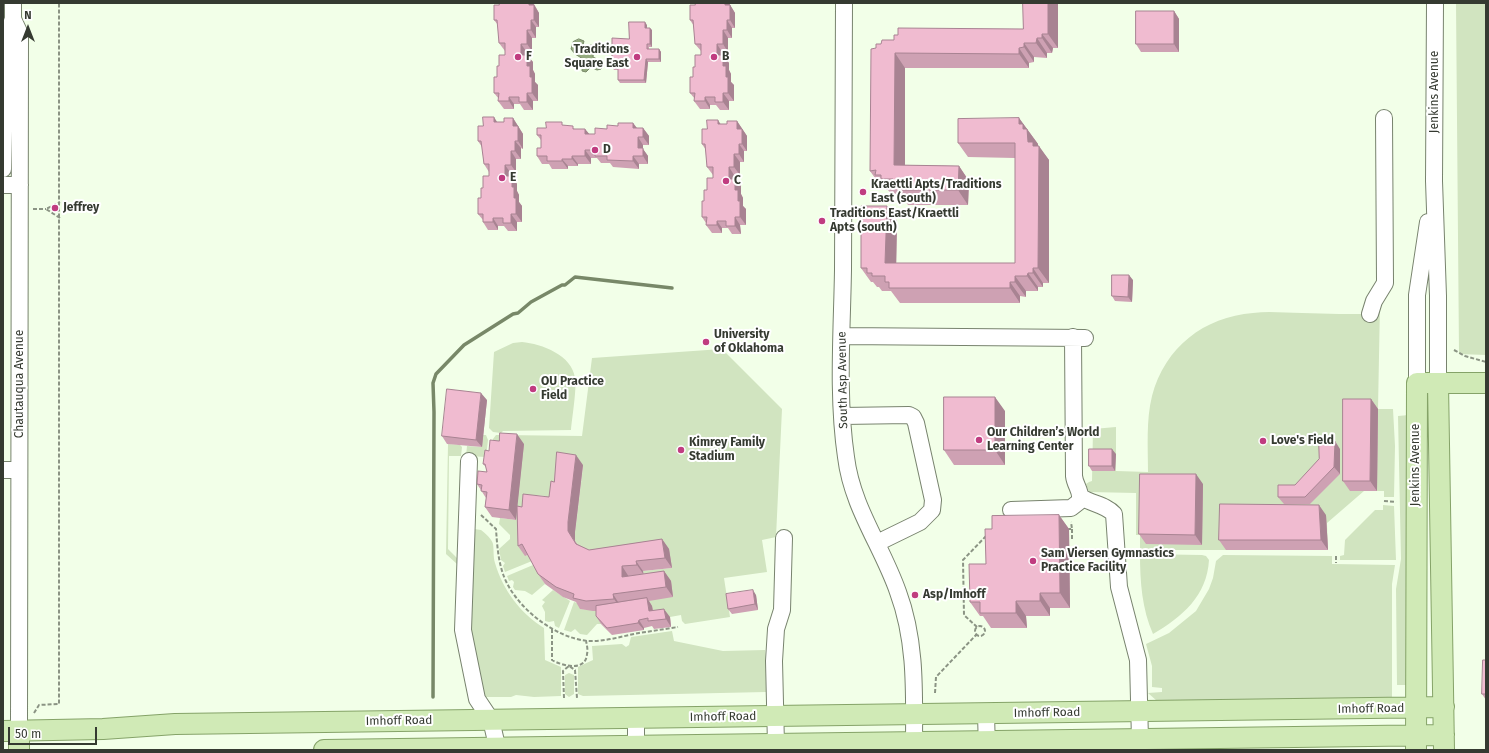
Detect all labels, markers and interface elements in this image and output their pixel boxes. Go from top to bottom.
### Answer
north arrow [8,8,48,48]
text: N [24,9,32,22]
place label: Traditions Square East [565,43,629,71]
place label: F [526,50,532,64]
place label: B [722,50,729,64]
street label: Jenkins Avenue [1428,51,1442,133]
marker: F [513,52,523,62]
marker: Traditions Square East [632,52,642,62]
marker: B [709,52,719,62]
place label: D [603,143,611,157]
marker: D [590,145,600,155]
place label: E [510,171,516,185]
marker: E [497,173,507,183]
place label: C [734,174,741,188]
marker: C [721,176,731,186]
place label: Kraettli Apts/Traditions East (south) [871,178,1001,206]
marker: Kraettli Apts/Traditions East (south) [858,187,868,197]
place label: Jeffrey [63,201,99,215]
marker: Jeffrey [50,203,60,213]
place label: Traditions East/Kraettli Apts (south) [830,207,959,235]
marker: Traditions East/Kraettli Apts (south) [817,216,827,226]
place label: University of Oklahoma [714,328,784,356]
street label: Chautauqua Avenue [13,330,27,438]
street label: South Asp Avenue [835,331,851,429]
marker: University of Oklahoma [701,337,711,347]
place label: OU Practice Field [541,375,604,403]
marker: OU Practice Field [528,384,538,394]
street label: Jenkins Avenue [1409,424,1423,506]
place label: Our Children’s World Learning Center [987,426,1099,454]
place label: Love's Field [1271,434,1334,448]
marker: Our Children’s World Learning Center [974,435,984,445]
place label: Kimrey Family Stadium [689,436,765,464]
marker: Love's Field [1258,436,1268,446]
marker: Kimrey Family Stadium [676,445,686,455]
place label: Sam Viersen Gymnastics Practice Facility [1041,547,1174,575]
marker: Sam Viersen Gymnastics Practice Facility [1028,556,1038,566]
place label: Asp/Imhoff [923,588,985,602]
marker: Asp/Imhoff [910,590,920,600]
street label: Imhoff Road [1338,701,1404,717]
street label: Imhoff Road [1014,705,1080,721]
street label: Imhoff Road [690,709,756,725]
street label: Imhoff Road [366,713,432,729]
scale bar [10,719,99,745]
text: 50 m [15,727,41,741]

